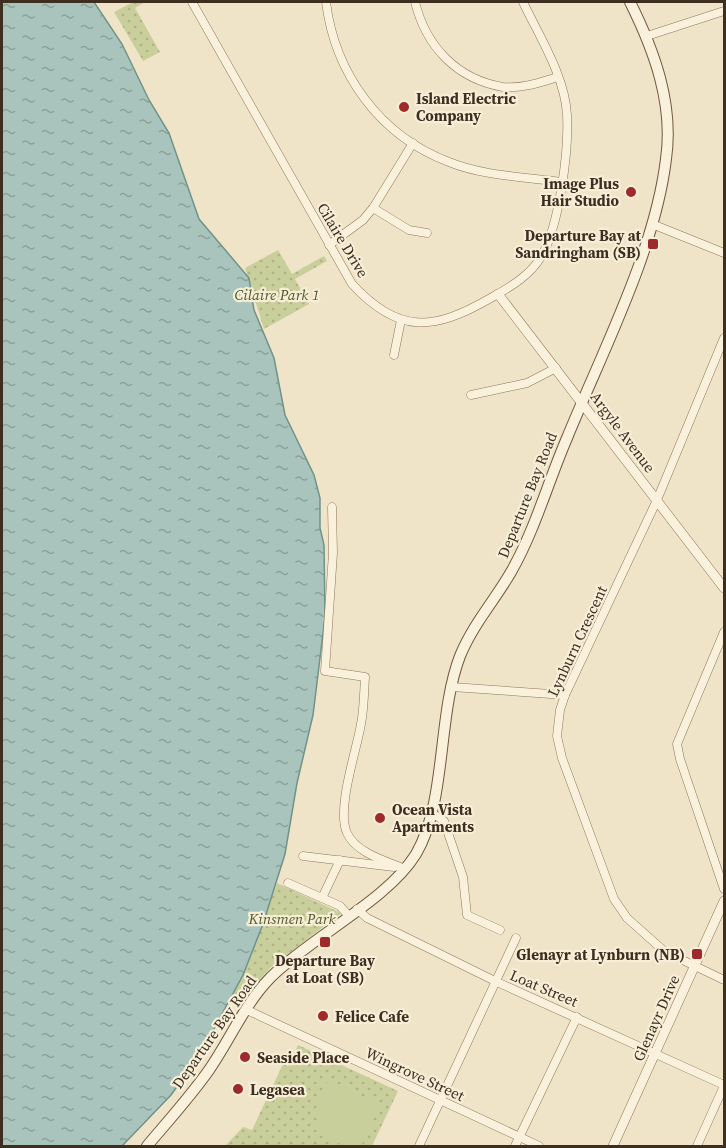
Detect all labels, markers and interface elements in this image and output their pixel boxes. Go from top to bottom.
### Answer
place label: Island Electric Company [416,88,516,126]
marker: Island Electric Company [397,100,411,114]
place label: Image Plus Hair Studio [541,173,620,211]
marker: Image Plus Hair Studio [624,185,638,199]
street label: Cilaire Drive [312,199,374,282]
place label: Departure Bay at Sandringham (SB) [515,225,642,263]
marker: Departure Bay at Sandringham (SB) [646,237,660,251]
park label: Cilaire Park 1 [234,284,320,305]
street label: Argyle Avenue [586,387,661,477]
street label: Departure Bay Road [492,428,562,561]
street label: Lynburn Crescent [542,582,612,700]
place label: Ocean Vista Apartments [392,799,474,837]
marker: Ocean Vista Apartments [373,811,387,825]
park label: Kinsmen Park [247,908,336,929]
marker: Departure Bay at Loat (SB) [318,935,332,949]
place label: Glenayr at Lynburn (NB) [516,944,685,965]
marker: Glenayr at Lynburn (NB) [690,947,704,961]
place label: Departure Bay at Loat (SB) [275,950,375,988]
street label: Loat Street [507,964,581,1012]
street label: Departure Bay Road [167,971,261,1093]
street label: Glenayr Drive [628,971,685,1065]
place label: Felice Cafe [335,1006,409,1027]
marker: Felice Cafe [316,1009,330,1023]
street label: Wingrove Street [362,1042,468,1106]
place label: Seaside Place [257,1047,350,1068]
marker: Seaside Place [238,1050,252,1064]
place label: Legasea [250,1079,306,1100]
marker: Legasea [231,1082,245,1096]

